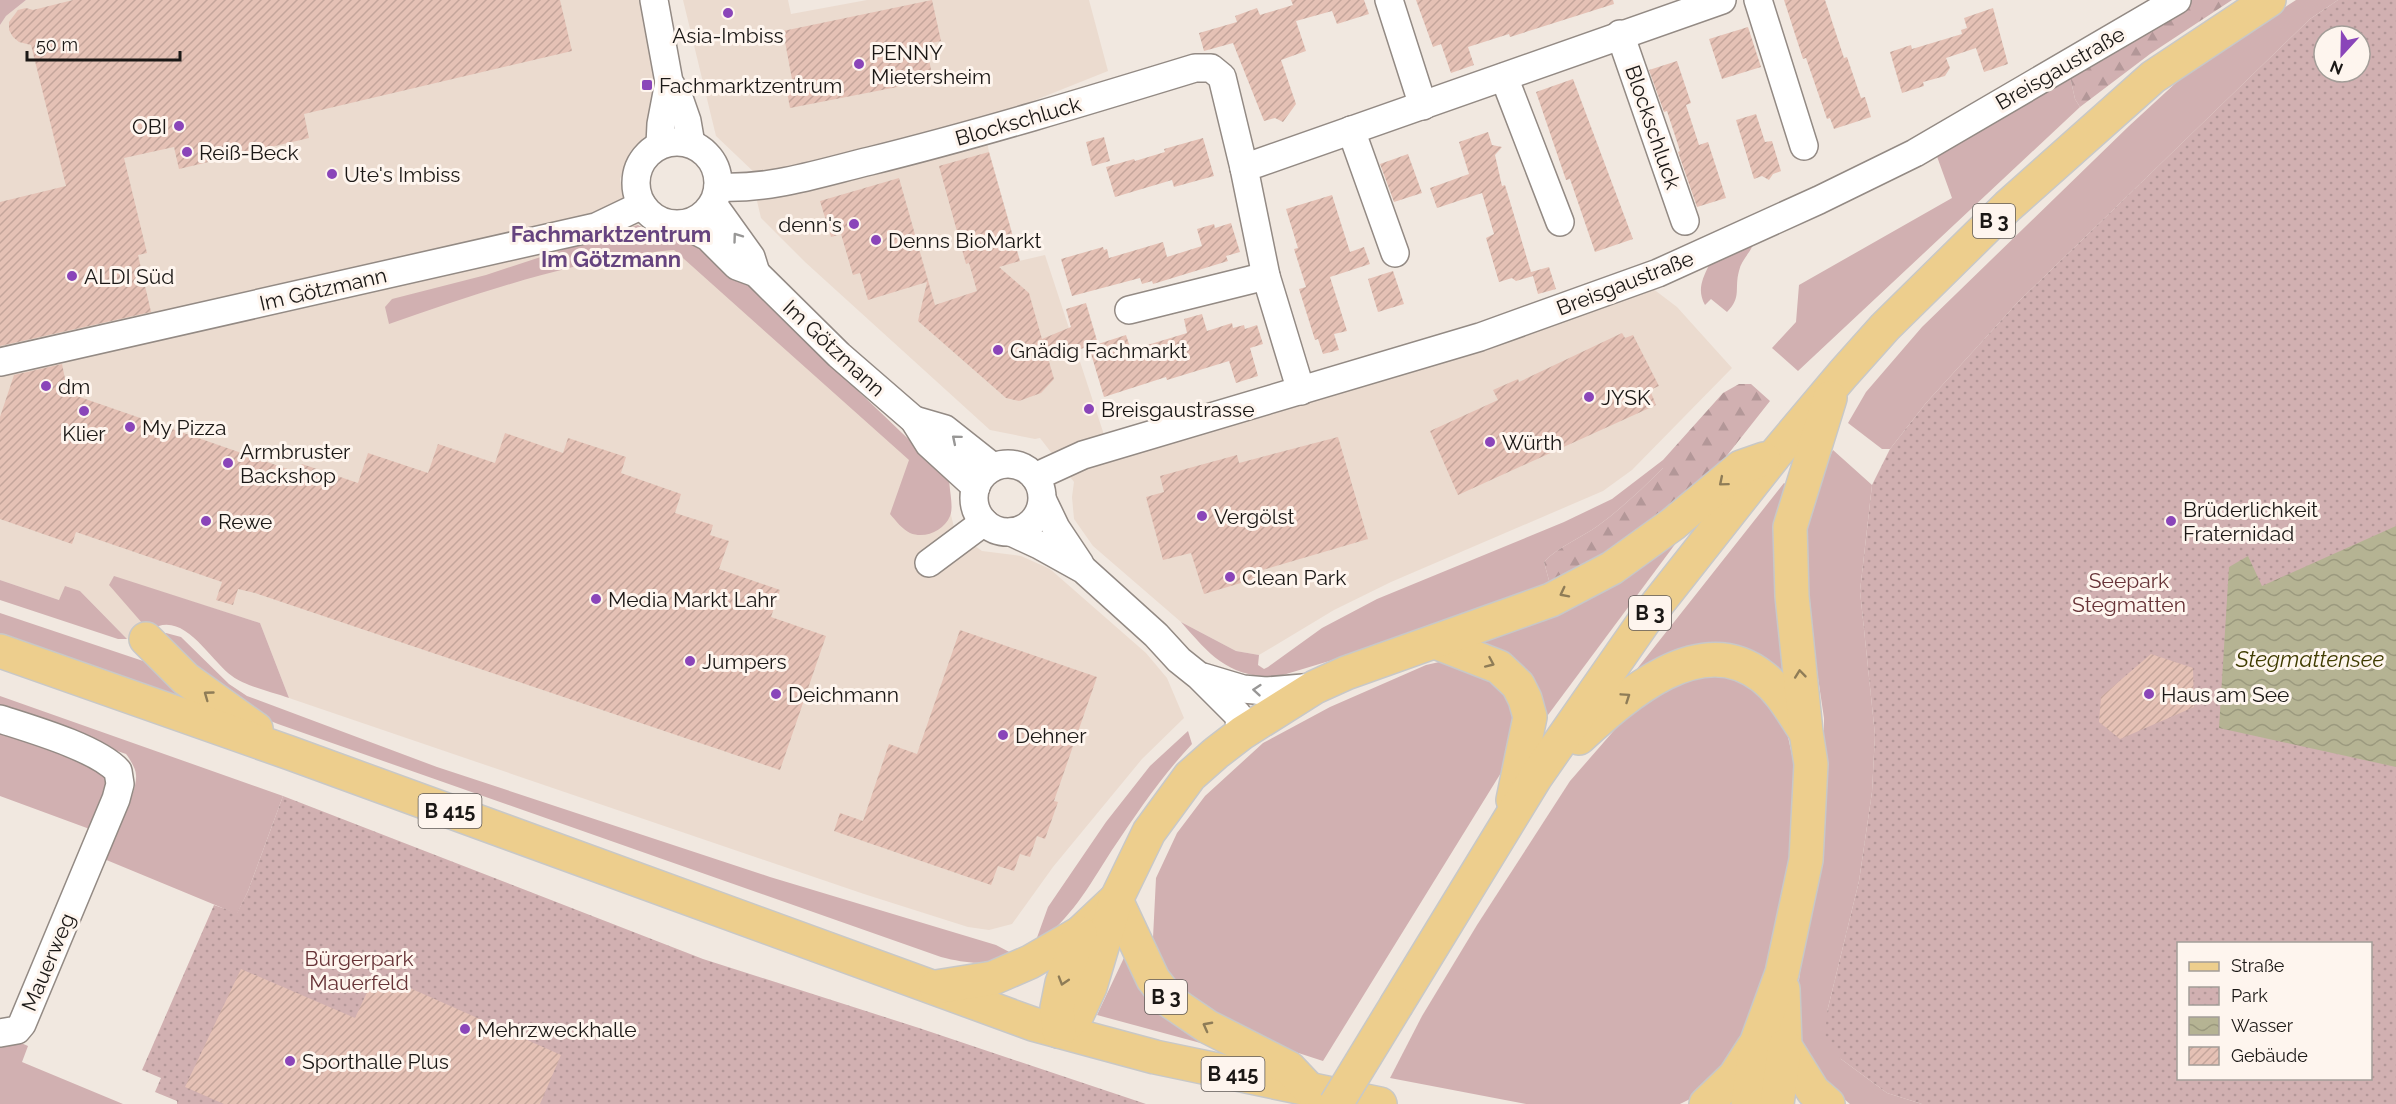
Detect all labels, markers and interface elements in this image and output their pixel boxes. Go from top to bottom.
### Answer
marker: Asia-Imbiss [721,6,735,20]
street label: Breisgaustraße [1991,21,2129,115]
place label: Asia-Imbiss [672,23,784,48]
scale bar [27,24,180,62]
north arrow [2312,24,2372,84]
text: 50 m [36,34,78,55]
place label: PENNY Mietersheim [871,40,991,89]
text: N [2327,56,2346,79]
marker: PENNY Mietersheim [852,57,866,71]
street label: Blockschluck [1620,62,1686,192]
place label: Fachmarktzentrum [659,73,842,98]
marker: Fachmarktzentrum [640,78,654,92]
street label: Blockschluck [952,91,1084,151]
place label: OBI [132,114,167,139]
marker: OBI [172,119,186,133]
place label: Reiß-Beck [199,140,299,165]
marker: Reiß-Beck [180,145,194,159]
place label: Ute's Imbiss [344,162,460,187]
marker: Ute's Imbiss [325,167,339,181]
road number: B 3 [1973,204,2015,238]
place label: denn's [778,212,842,237]
marker: denn's [847,217,861,231]
district label: Fachmarktzentrum Im Götzmann [511,221,711,272]
place label: Denns BioMarkt [888,228,1042,253]
one-way arrow [733,233,744,244]
marker: Denns BioMarkt [869,233,883,247]
street label: Breisgaustraße [1553,245,1697,321]
street label: Im Götzmann [257,262,389,316]
place label: ALDI Süd [84,264,174,289]
marker: ALDI Süd [65,269,79,283]
street label: Im Götzmann [778,295,890,401]
place label: Gnädig Fachmarkt [1010,338,1187,363]
marker: Gnädig Fachmarkt [991,343,1005,357]
place label: dm [58,374,90,399]
marker: dm [39,379,53,393]
place label: JYSK [1601,385,1651,410]
marker: JYSK [1582,390,1596,404]
place label: Breisgaustrasse [1101,397,1255,422]
marker: Breisgaustrasse [1082,402,1096,416]
marker: Klier [77,404,91,418]
place label: My Pizza [142,415,226,440]
marker: My Pizza [123,420,137,434]
place label: Klier [62,421,106,446]
place label: Würth [1502,430,1562,455]
one-way arrow [952,435,963,446]
marker: Würth [1483,435,1497,449]
place label: Armbruster Backshop [240,439,351,488]
marker: Armbruster Backshop [221,456,235,470]
one-way arrow [1719,475,1730,486]
place label: Brüderlichkeit Fraternidad [2183,497,2318,546]
place label: Vergölst [1214,504,1295,529]
place label: Rewe [218,509,272,534]
marker: Vergölst [1195,509,1209,523]
marker: Rewe [199,514,213,528]
marker: Brüderlichkeit Fraternidad [2164,514,2178,528]
place label: Clean Park [1242,565,1346,590]
park label: Seepark Stegmatten [2072,568,2186,617]
marker: Clean Park [1223,570,1237,584]
one-way arrow [1559,586,1570,598]
place label: Media Markt Lahr [608,587,778,612]
marker: Media Markt Lahr [589,592,603,606]
road number: B 3 [1629,596,1671,630]
water label: Stegmattensee [2235,646,2385,672]
place label: Jumpers [702,649,787,674]
marker: Jumpers [683,654,697,668]
one-way arrow [1483,656,1494,668]
one-way arrow [1794,669,1807,678]
place label: Deichmann [788,682,899,707]
place label: Haus am See [2161,682,2289,707]
one-way arrow [1252,684,1261,697]
marker: Deichmann [769,687,783,701]
marker: Haus am See [2142,687,2156,701]
one-way arrow [203,691,214,702]
one-way arrow [1619,693,1630,704]
place label: Dehner [1015,723,1087,748]
marker: Dehner [996,728,1010,742]
road number: B 415 [418,794,482,828]
street label: Mauerweg [16,909,80,1015]
legend [2177,942,2372,1080]
park label: Bürgerpark Mauerfeld [304,946,414,995]
text: Straße [2231,955,2285,976]
one-way arrow [1058,975,1070,986]
road number: B 3 [1145,980,1187,1014]
text: Park [2231,985,2268,1006]
text: Wasser [2231,1015,2294,1036]
place label: Mehrzweckhalle [477,1017,637,1042]
marker: Mehrzweckhalle [458,1022,472,1036]
one-way arrow [1203,1022,1213,1033]
text: Gebäude [2231,1045,2308,1066]
place label: Sporthalle Plus [302,1049,449,1074]
marker: Sporthalle Plus [283,1054,297,1068]
road number: B 415 [1202,1057,1264,1091]

